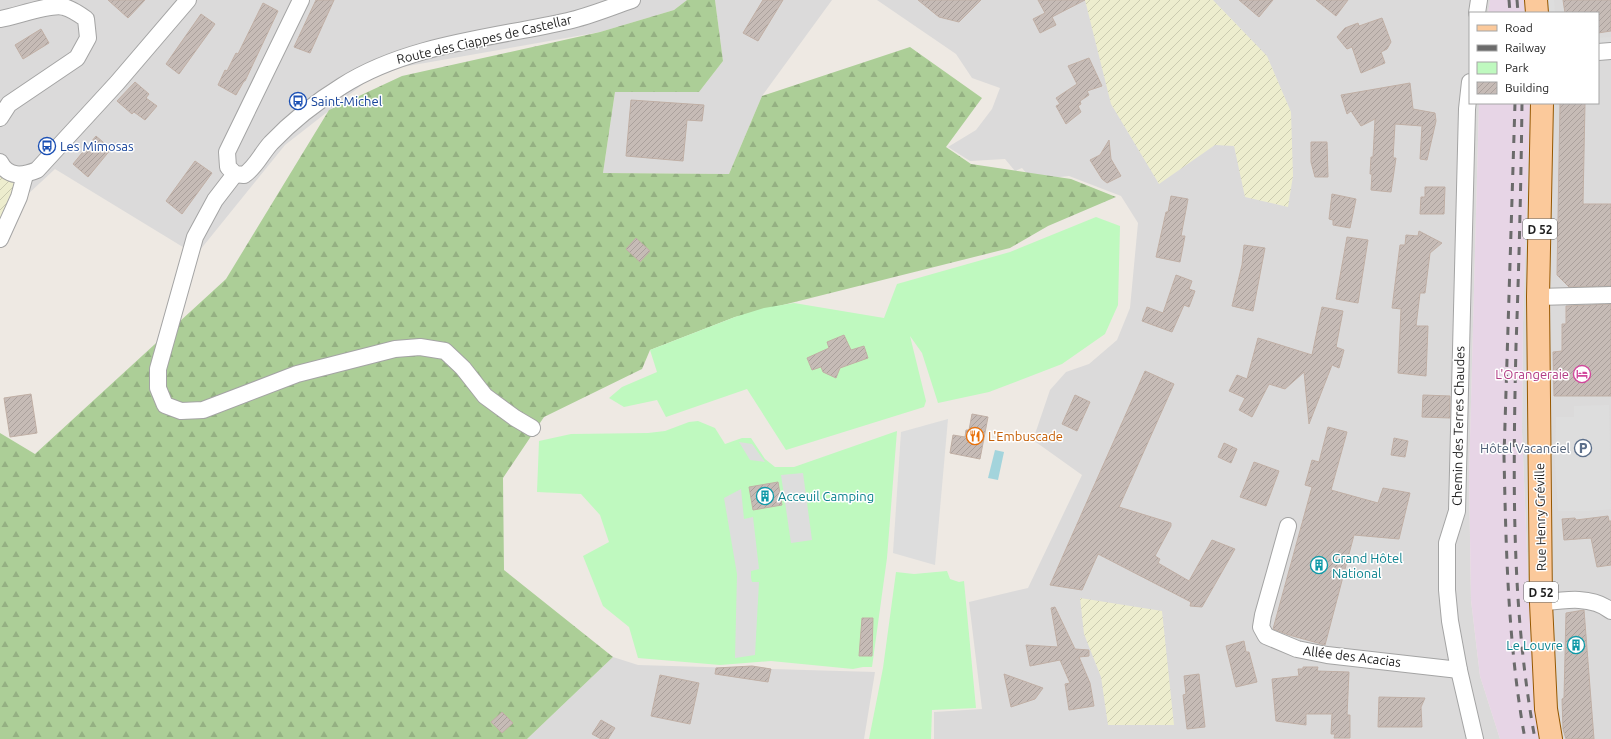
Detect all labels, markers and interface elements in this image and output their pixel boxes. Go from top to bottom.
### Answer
street label: Route des Ciappes de Castellar [395,12,573,66]
legend [1469,12,1599,104]
text: Road [1505,21,1533,34]
text: Railway [1505,41,1546,54]
text: Park [1505,61,1529,74]
text: Building [1505,81,1549,94]
bus stop icon: Saint-Michel [288,91,308,111]
place label: Saint-Michel [311,94,383,108]
bus stop icon: Les Mimosas [37,136,57,156]
place label: Les Mimosas [60,139,134,153]
road number: D 52 [1523,219,1557,239]
street label: Chemin des Terres Chaudes [1450,345,1466,506]
hotel icon: L'Orangeraie [1572,364,1592,384]
place label: L'Orangeraie [1495,367,1569,381]
restaurant icon: L'Embuscade [965,426,985,446]
place label: L'Embuscade [988,429,1063,443]
parking icon: Hôtel Vacanciel [1573,438,1593,458]
place label: Hôtel Vacanciel [1480,441,1571,455]
street label: Rue Henry Gréville [1532,463,1548,571]
building icon: Acceuil Camping [755,486,775,506]
place label: Acceuil Camping [778,489,874,503]
place label: Grand Hôtel National [1332,551,1403,580]
building icon: Grand Hôtel National [1309,555,1329,575]
road number: D 52 [1524,582,1558,602]
building icon: Le Louvre [1566,635,1586,655]
place label: Le Louvre [1506,638,1563,652]
street label: Allée des Acacias [1302,643,1402,669]

